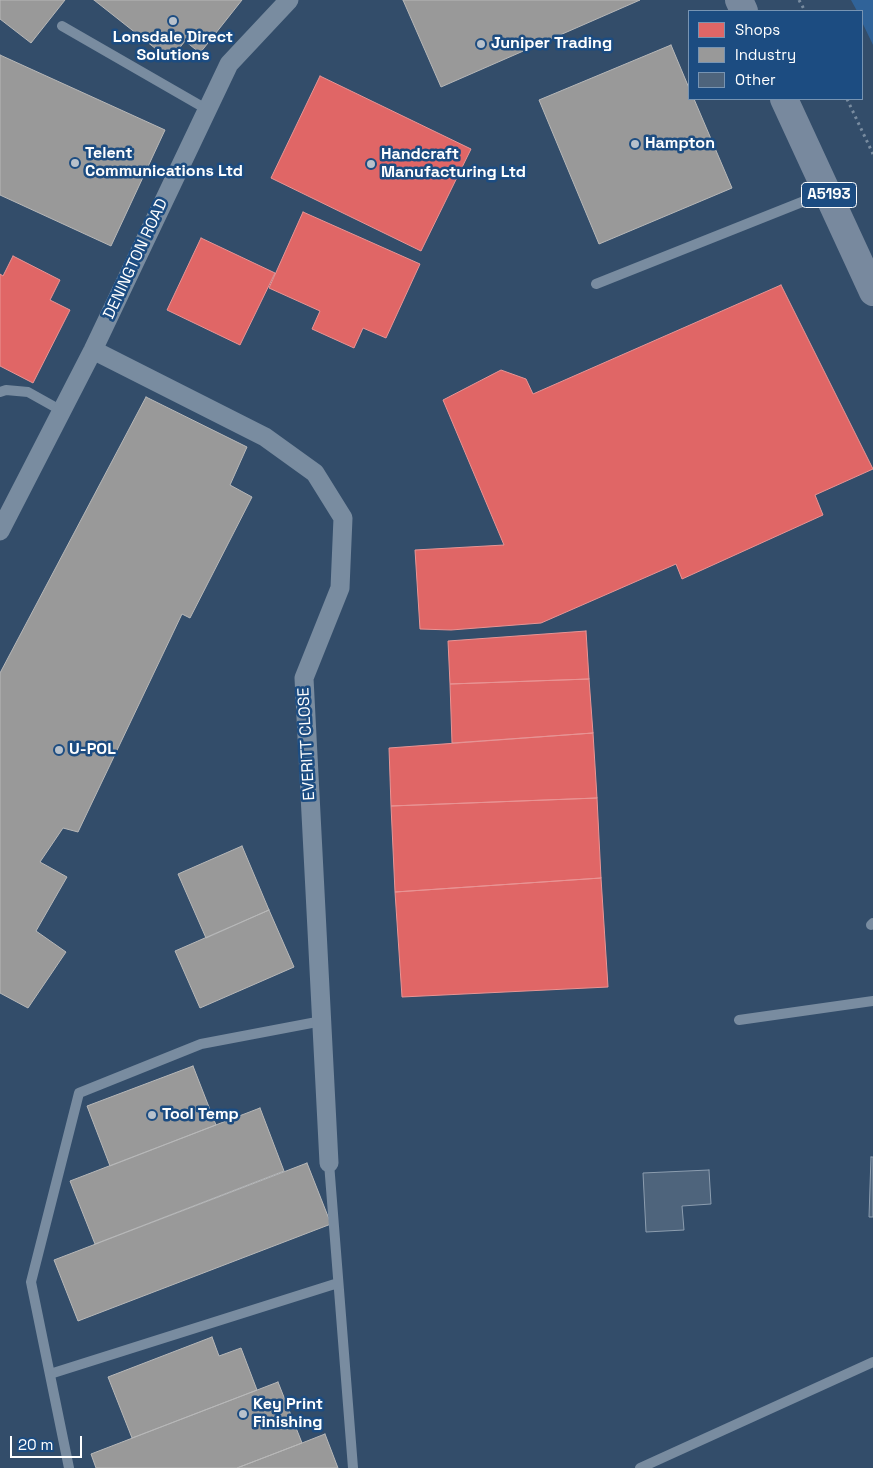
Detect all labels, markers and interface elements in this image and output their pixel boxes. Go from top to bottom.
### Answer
legend [688,10,863,100]
marker: Lonsdale Direct Solutions [167,15,179,27]
text: Shops [735,20,780,39]
place label: Lonsdale Direct Solutions [113,28,233,66]
place label: Juniper Trading [491,34,612,54]
marker: Juniper Trading [475,38,487,50]
text: Industry [735,45,796,64]
text: Other [735,70,776,89]
place label: Hampton [645,134,715,154]
marker: Hampton [629,138,641,150]
place label: Telent Communications Ltd [85,144,243,182]
place label: Handcraft Manufacturing Ltd [381,145,526,183]
marker: Telent Communications Ltd [69,157,81,169]
marker: Handcraft Manufacturing Ltd [365,158,377,170]
road number: A5193 [802,182,856,208]
street label: DENINGTON ROAD [100,196,172,322]
street label: EVERITT CLOSE [294,687,320,801]
place label: U-POL [69,740,116,760]
marker: U-POL [53,744,65,756]
place label: Tool Temp [162,1105,239,1125]
marker: Tool Temp [146,1109,158,1121]
place label: Key Print Finishing [253,1395,323,1433]
marker: Key Print Finishing [237,1408,249,1420]
scale bar [12,1426,85,1458]
text: 20 m [18,1435,53,1454]

